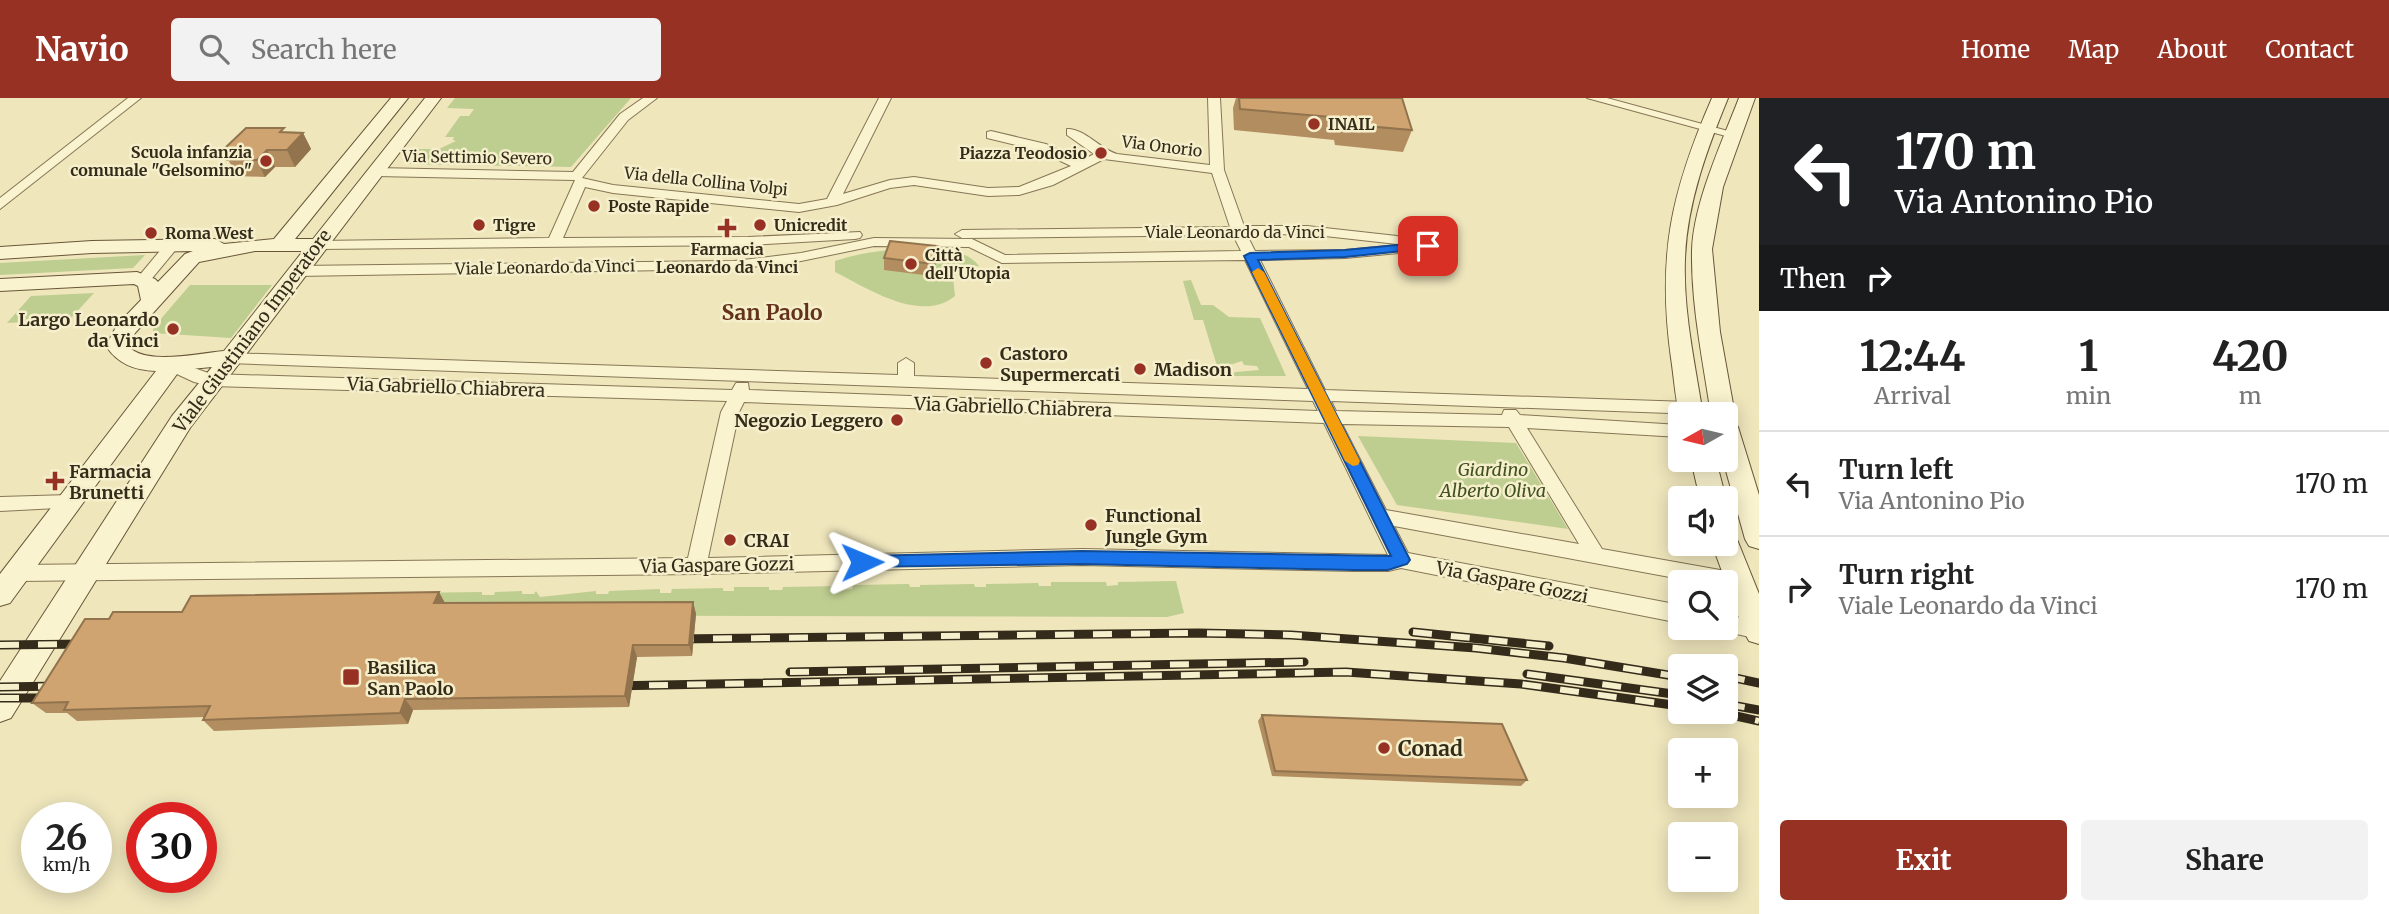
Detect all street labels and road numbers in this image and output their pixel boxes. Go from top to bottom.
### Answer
street label: Via Onorio [1119,131,1204,161]
street label: Via Settimio Severo [401,146,552,168]
street label: Via della Collina Volpi [622,162,789,200]
street label: Viale Leonardo da Vinci [1144,222,1325,242]
street label: Viale Giustiniano Imperatore [167,225,336,438]
street label: Viale Leonardo da Vinci [454,255,635,279]
street label: Via Gabriello Chiabrera [346,372,546,402]
street label: Via Gabriello Chiabrera [913,392,1113,422]
street label: Via Gaspare Gozzi [639,552,795,578]
street label: Via Gaspare Gozzi [1433,556,1590,608]

